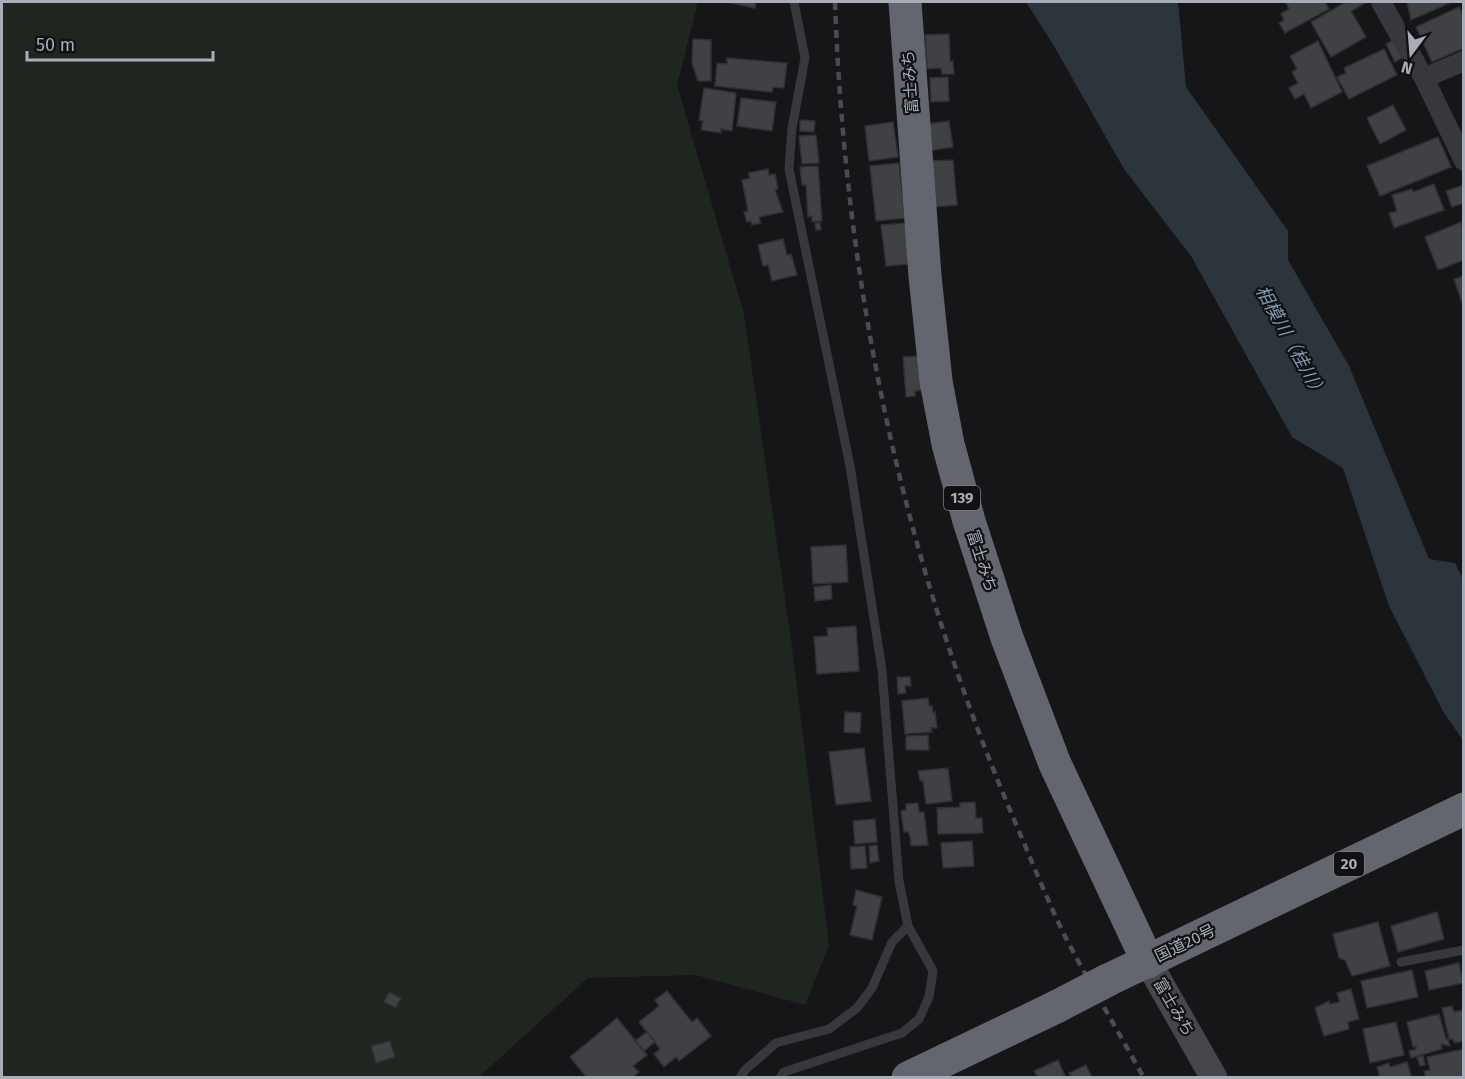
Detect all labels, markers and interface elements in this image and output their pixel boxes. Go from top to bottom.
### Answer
scale bar [27,24,213,62]
north arrow [1381,24,1441,84]
text: 50 m [36,34,75,56]
street label: 富士みち [898,49,922,115]
text: N [1399,57,1415,79]
water label: 相模川（桂川） [1251,282,1331,402]
road number: 139 [944,486,980,510]
street label: 富士みち [963,528,1001,594]
road number: 20 [1334,852,1364,876]
street label: 国道20号 [1152,920,1218,966]
street label: 富士みち [1150,975,1198,1039]

